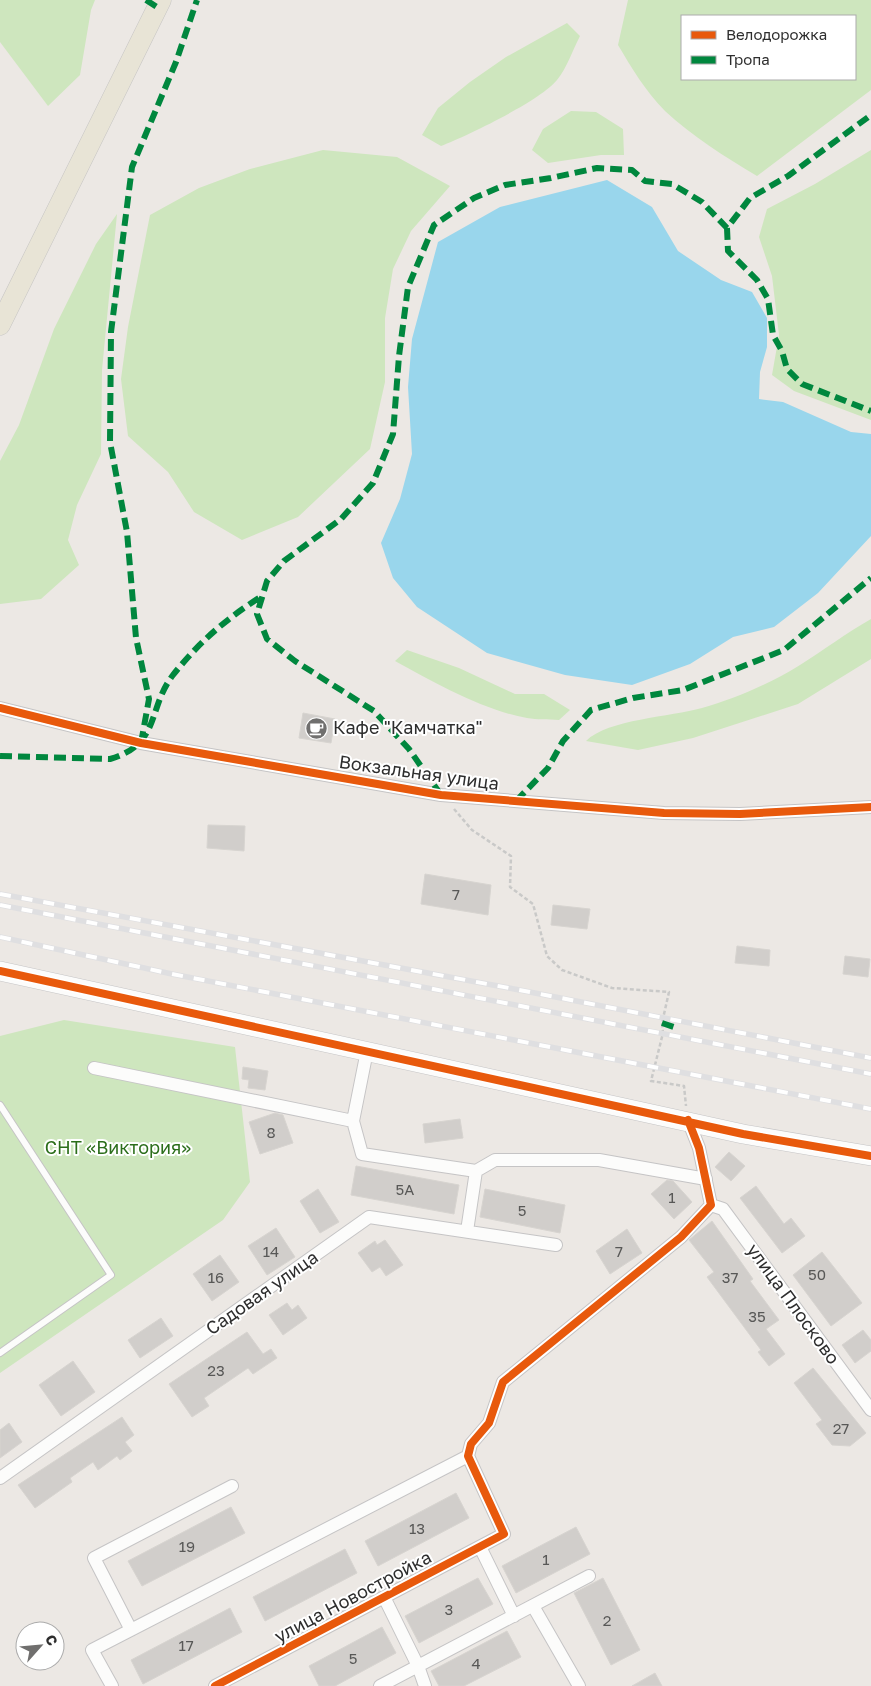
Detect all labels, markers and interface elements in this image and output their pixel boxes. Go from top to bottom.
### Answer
legend [681,15,856,80]
text: Велодорожка [726,25,827,43]
text: Тропа [726,50,770,68]
cafe icon: Кафе "Камчатка" [305,716,329,740]
place label: Кафе "Камчатка" [333,716,482,738]
street label: Вокзальная улица [338,750,501,794]
house number: 7 [452,885,460,903]
house number: 8 [266,1123,276,1141]
park label: СНТ «Виктория» [45,1136,191,1158]
house number: 5А [396,1180,414,1198]
house number: 1 [668,1188,676,1206]
house number: 5 [518,1201,526,1219]
street label: улица Плосково [743,1239,845,1368]
house number: 14 [263,1242,279,1260]
house number: 7 [615,1242,623,1260]
street label: Садовая улица [201,1245,322,1339]
house number: 50 [808,1265,826,1283]
house number: 16 [208,1268,224,1286]
house number: 37 [722,1268,738,1286]
house number: 35 [748,1307,766,1325]
house number: 23 [207,1361,225,1379]
house number: 27 [833,1419,849,1437]
house number: 13 [409,1519,425,1537]
house number: 19 [179,1537,195,1555]
street label: улица Новостройка [270,1545,435,1647]
house number: 1 [542,1550,550,1568]
house number: 3 [445,1600,453,1618]
house number: 2 [603,1611,611,1629]
north arrow [15,1621,65,1671]
text: С [42,1632,62,1648]
house number: 17 [178,1636,194,1654]
house number: 5 [349,1649,357,1667]
house number: 4 [471,1654,481,1672]

